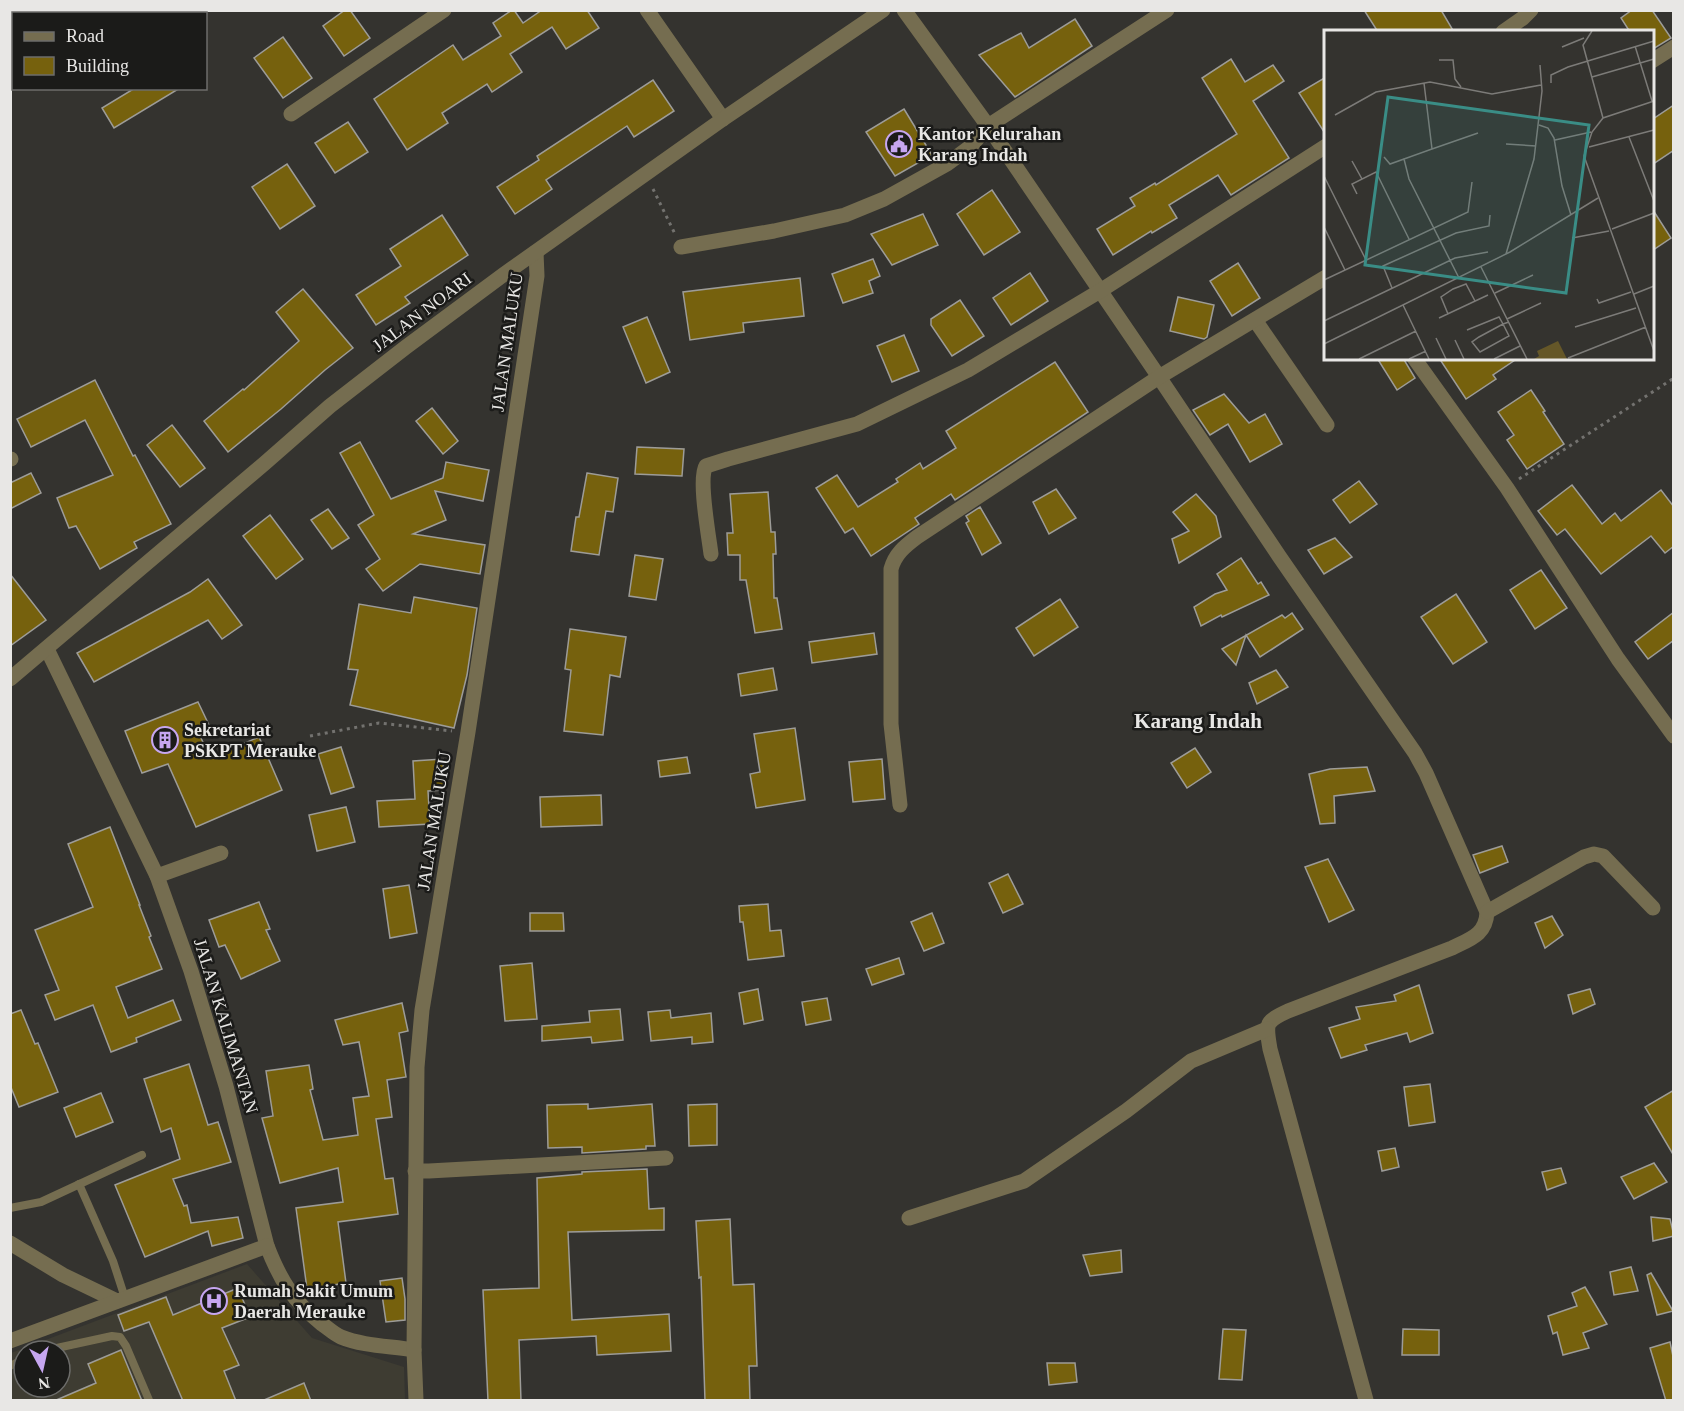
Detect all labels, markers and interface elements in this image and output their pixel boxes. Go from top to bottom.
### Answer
legend [12,12,207,90]
text: Road [66,26,104,46]
inset map [1324,30,1654,360]
text: Building [66,56,129,76]
place label: Kantor Kelurahan Karang Indah [918,124,1061,165]
public building icon: Kantor Kelurahan Karang Indah [884,129,914,159]
street label: JALAN NOARI [369,268,475,356]
street label: JALAN MALUKU [487,271,527,413]
district label: Karang Indah [1134,709,1262,733]
place label: Sekretariat PSKPT Merauke [184,720,316,761]
building icon: Sekretariat PSKPT Merauke [150,725,180,755]
street label: JALAN MALUKU [413,750,455,892]
street label: JALAN KALIMANTAN [190,936,262,1116]
place label: Rumah Sakit Umum Daerah Merauke [234,1281,393,1322]
hospital icon: Rumah Sakit Umum Daerah Merauke [199,1286,229,1316]
north arrow [12,1339,72,1399]
text: N [37,1374,51,1393]

